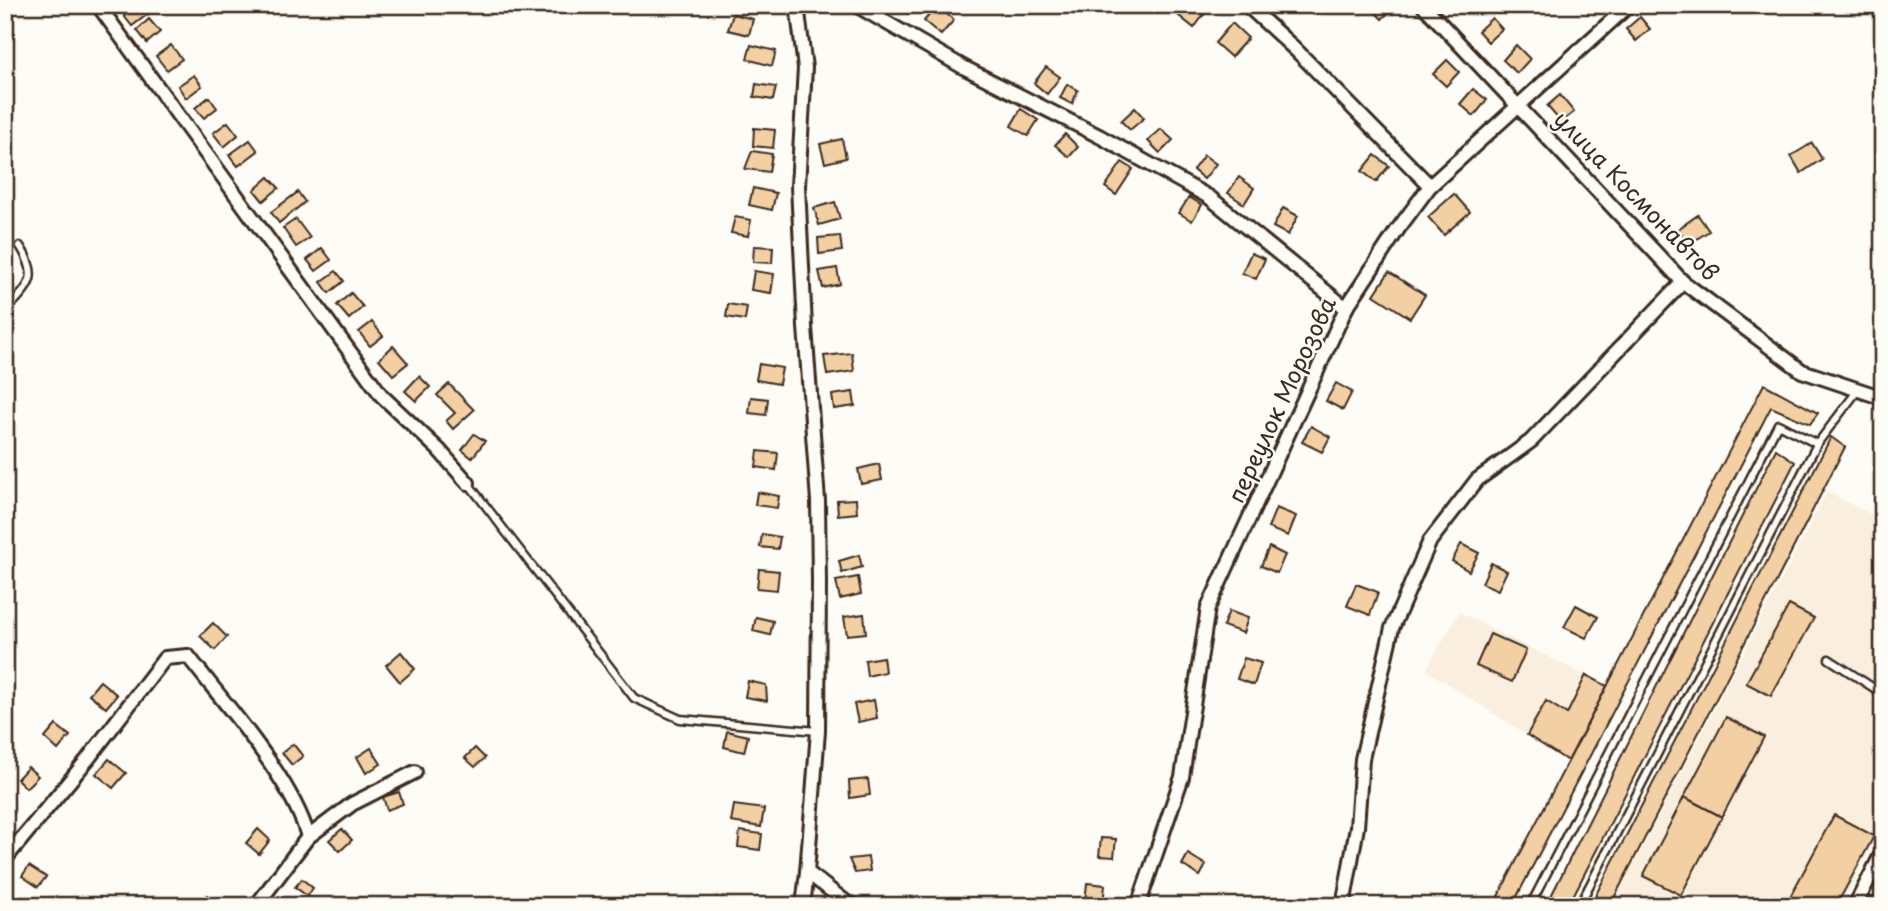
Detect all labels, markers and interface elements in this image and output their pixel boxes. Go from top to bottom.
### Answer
street label: улица Космонавтов [1546,102,1728,288]
street label: переулок Морозова [1217,290,1344,508]

